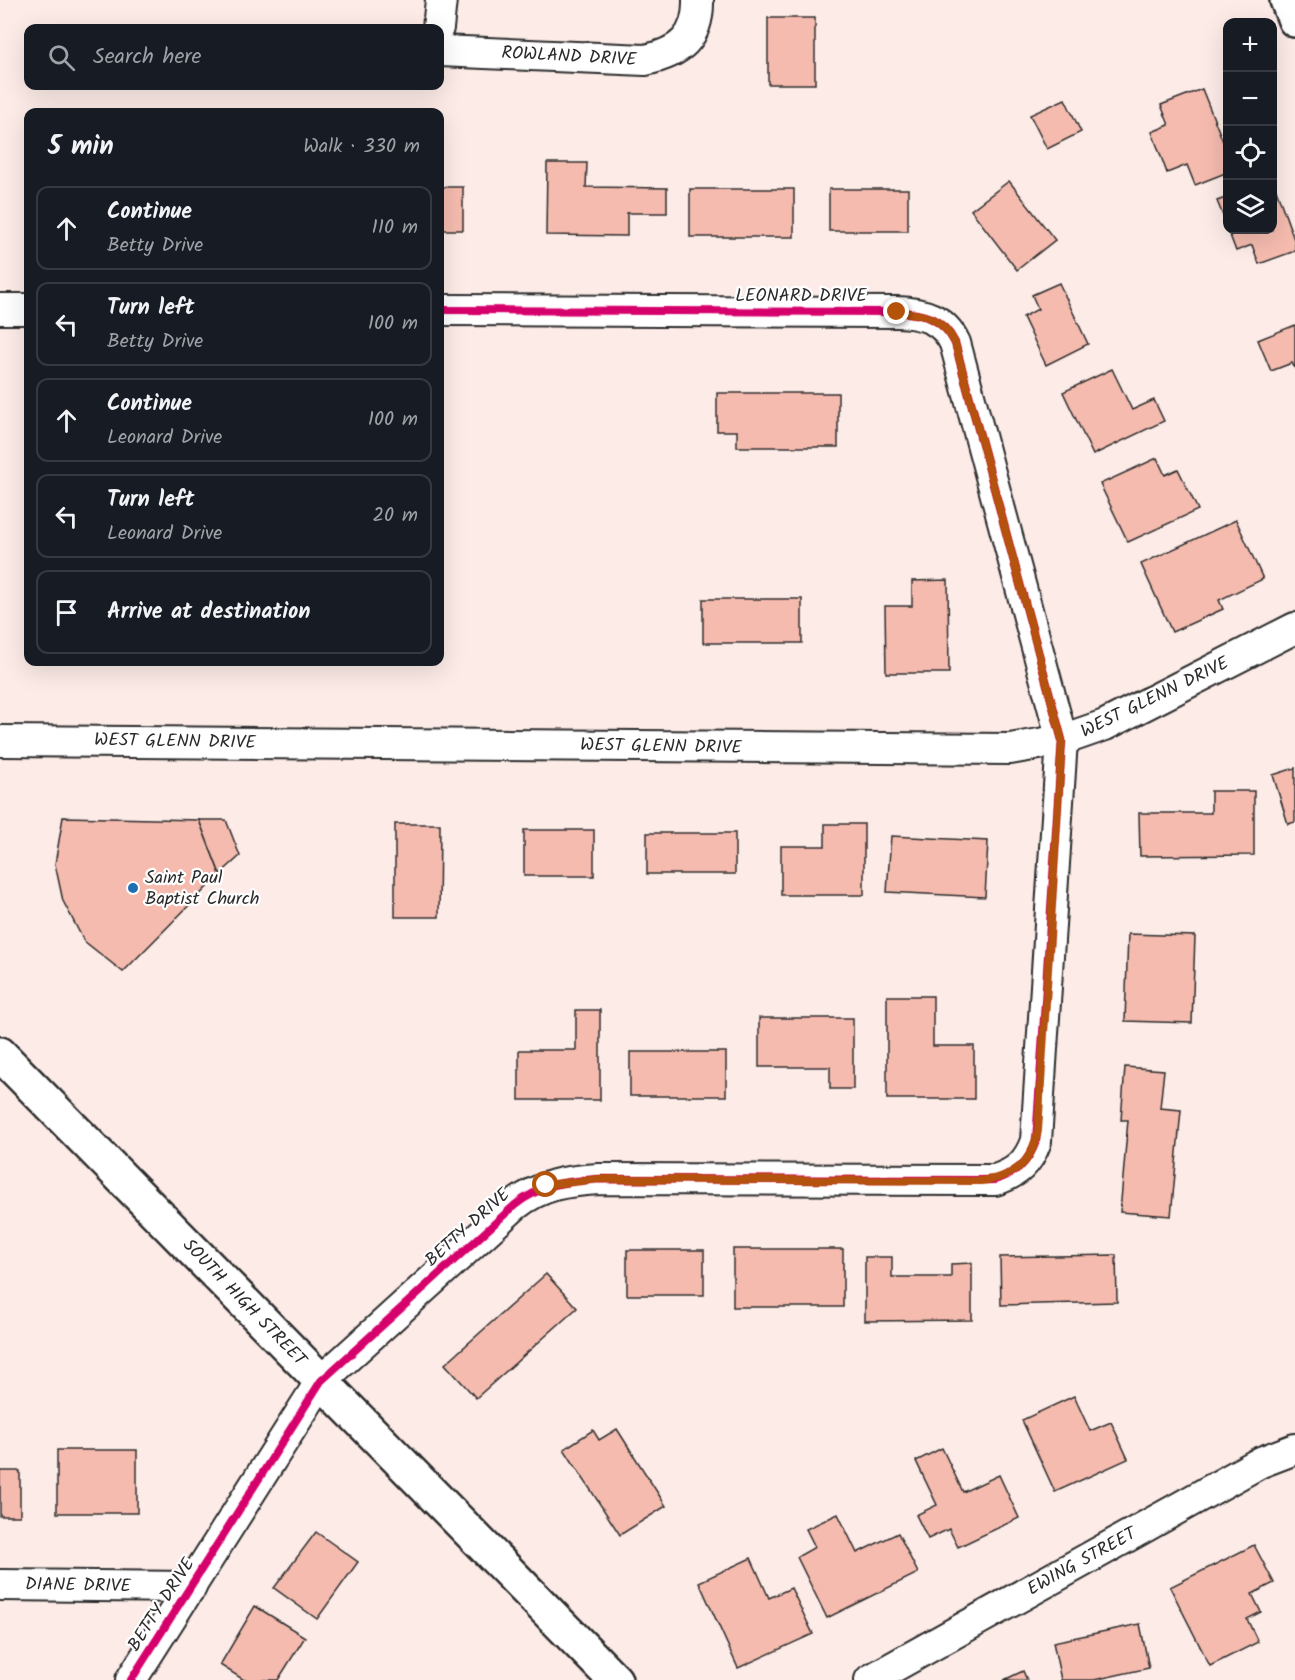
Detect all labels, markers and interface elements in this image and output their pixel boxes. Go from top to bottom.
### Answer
map controls [1223,18,1277,234]
button: + [1223,18,1277,72]
search box [24,24,444,90]
street label: ROWLAND DRIVE [501,39,638,75]
text: Search here [93,40,201,75]
icon: search [45,41,78,74]
button: − [1223,72,1277,126]
text: 5 min [48,126,114,168]
button: locate [1223,126,1277,180]
text: Walk · 330 m [303,131,420,163]
button: layers [1223,180,1277,234]
text: Continue [107,195,192,230]
icon: ahead [50,212,83,245]
text: 110 m [372,212,418,244]
text: Betty Drive [107,230,203,262]
street label: LEONARD DRIVE [735,282,867,311]
text: Turn left [107,291,194,326]
route end [883,298,909,324]
icon: left [50,308,83,341]
text: 100 m [368,308,418,340]
text: Betty Drive [107,326,203,358]
text: Continue [107,387,192,422]
icon: ahead [50,404,83,437]
text: 100 m [368,404,418,436]
text: Leonard Drive [107,422,222,454]
text: Turn left [107,483,194,518]
icon: left [50,500,83,533]
text: 20 m [372,500,418,532]
text: Leonard Drive [107,518,222,550]
text: Arrive at destination [107,595,310,630]
icon: arrive [50,596,83,629]
street label: WEST GLENN DRIVE [1076,649,1234,746]
street label: WEST GLENN DRIVE [94,726,257,758]
street label: WEST GLENN DRIVE [580,731,743,763]
place label: Saint Paul Baptist Church [145,864,259,914]
marker: Saint Paul Baptist Church [126,881,140,895]
route start [532,1171,558,1197]
street label: BETTY DRIVE [419,1181,518,1274]
street label: SOUTH HIGH STREET [175,1232,314,1375]
street label: EWING STREET [1022,1519,1143,1604]
street label: BETTY DRIVE [121,1552,203,1658]
street label: DIANE DRIVE [25,1571,132,1601]

